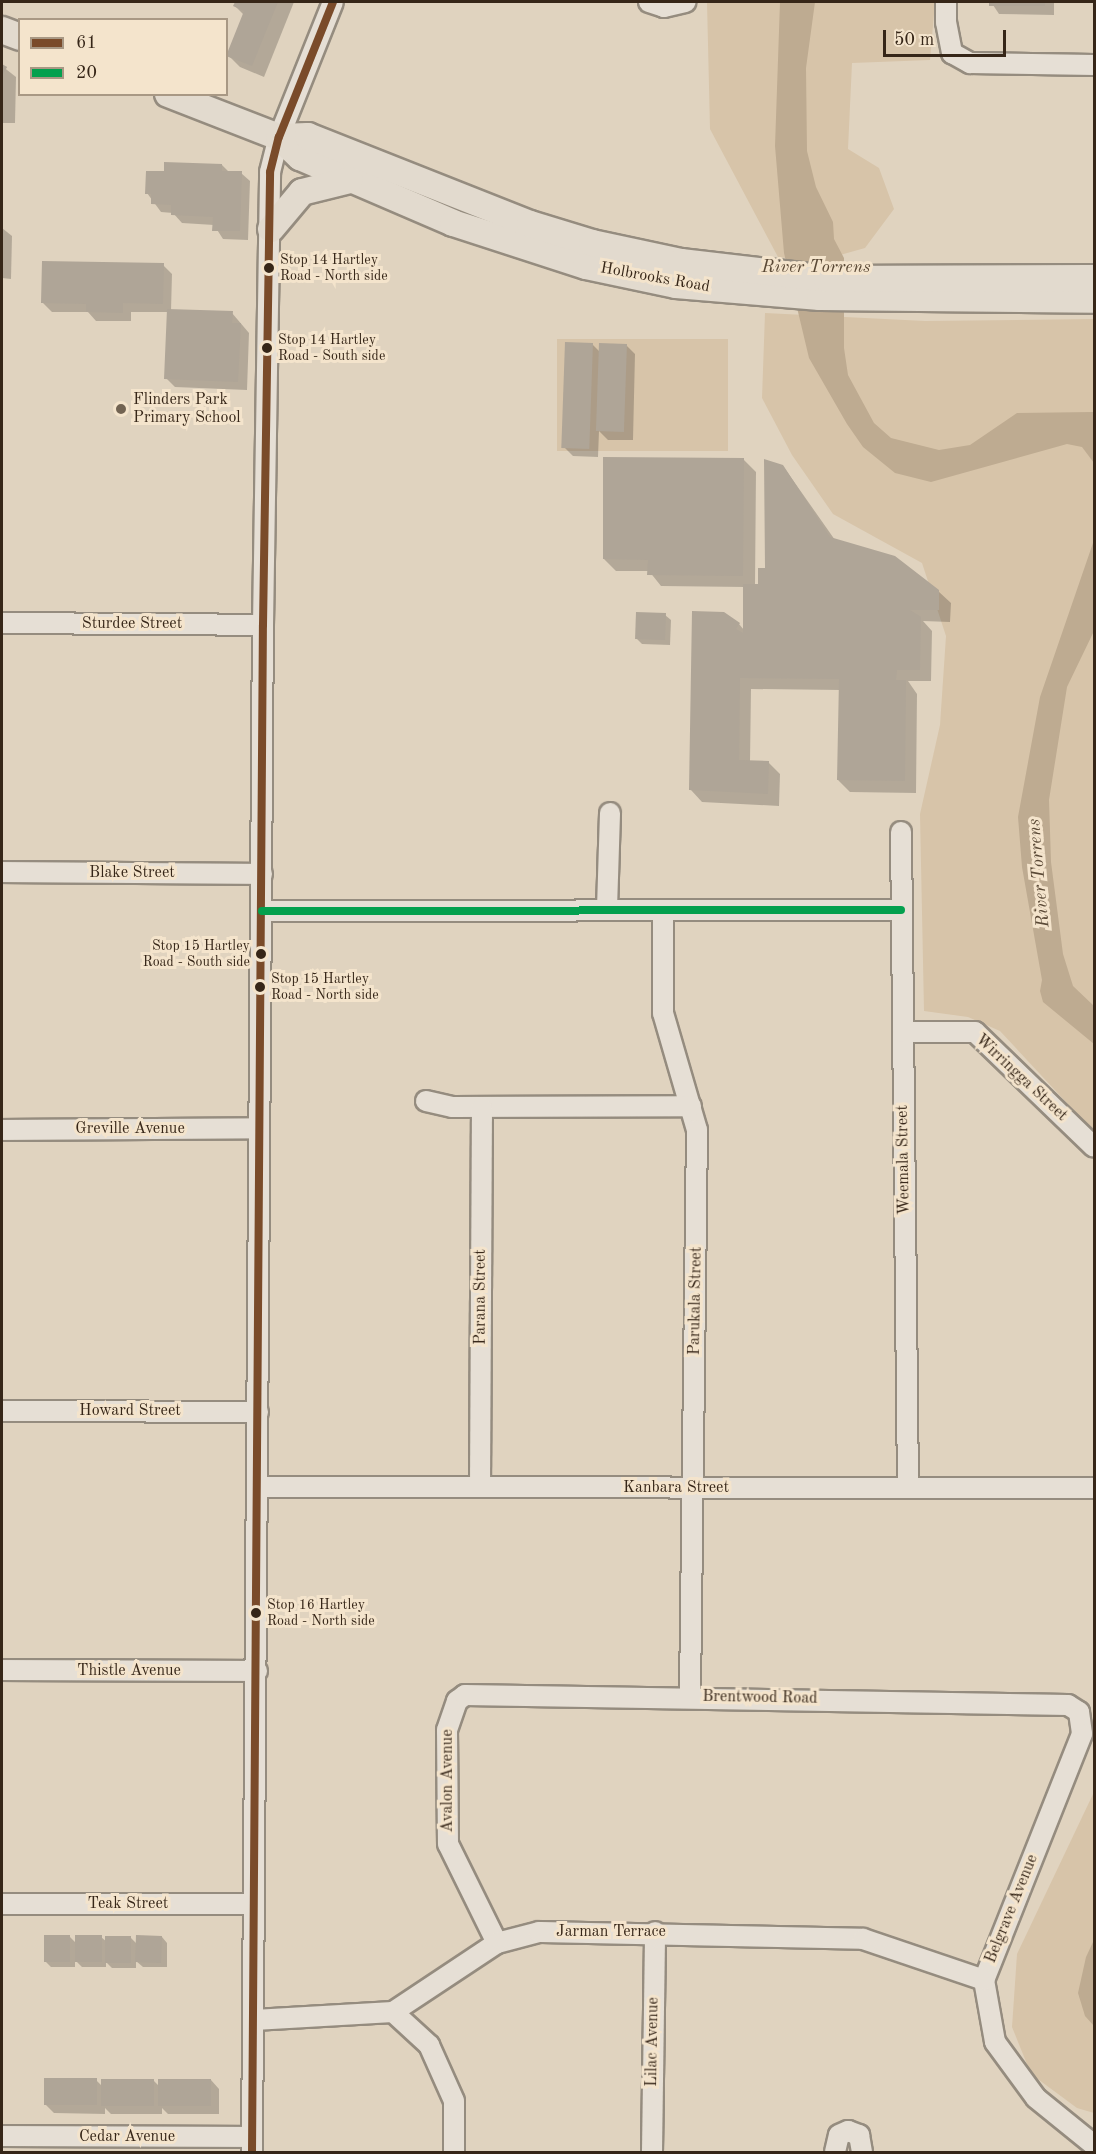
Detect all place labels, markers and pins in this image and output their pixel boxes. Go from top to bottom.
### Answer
place label: Stop 14 Hartley Road - North side [280,252,388,284]
marker: Stop 14 Hartley Road - North side [263,262,275,274]
place label: Stop 14 Hartley Road - South side [278,332,385,364]
marker: Stop 14 Hartley Road - South side [261,342,273,354]
place label: Flinders Park Primary School [133,390,241,428]
marker: Flinders Park Primary School [114,402,128,416]
place label: Stop 15 Hartley Road - South side [143,938,250,970]
marker: Stop 15 Hartley Road - South side [255,948,267,960]
place label: Stop 15 Hartley Road - North side [271,971,379,1004]
marker: Stop 15 Hartley Road - North side [254,981,266,993]
place label: Stop 16 Hartley Road - North side [267,1597,375,1630]
marker: Stop 16 Hartley Road - North side [250,1607,262,1619]

